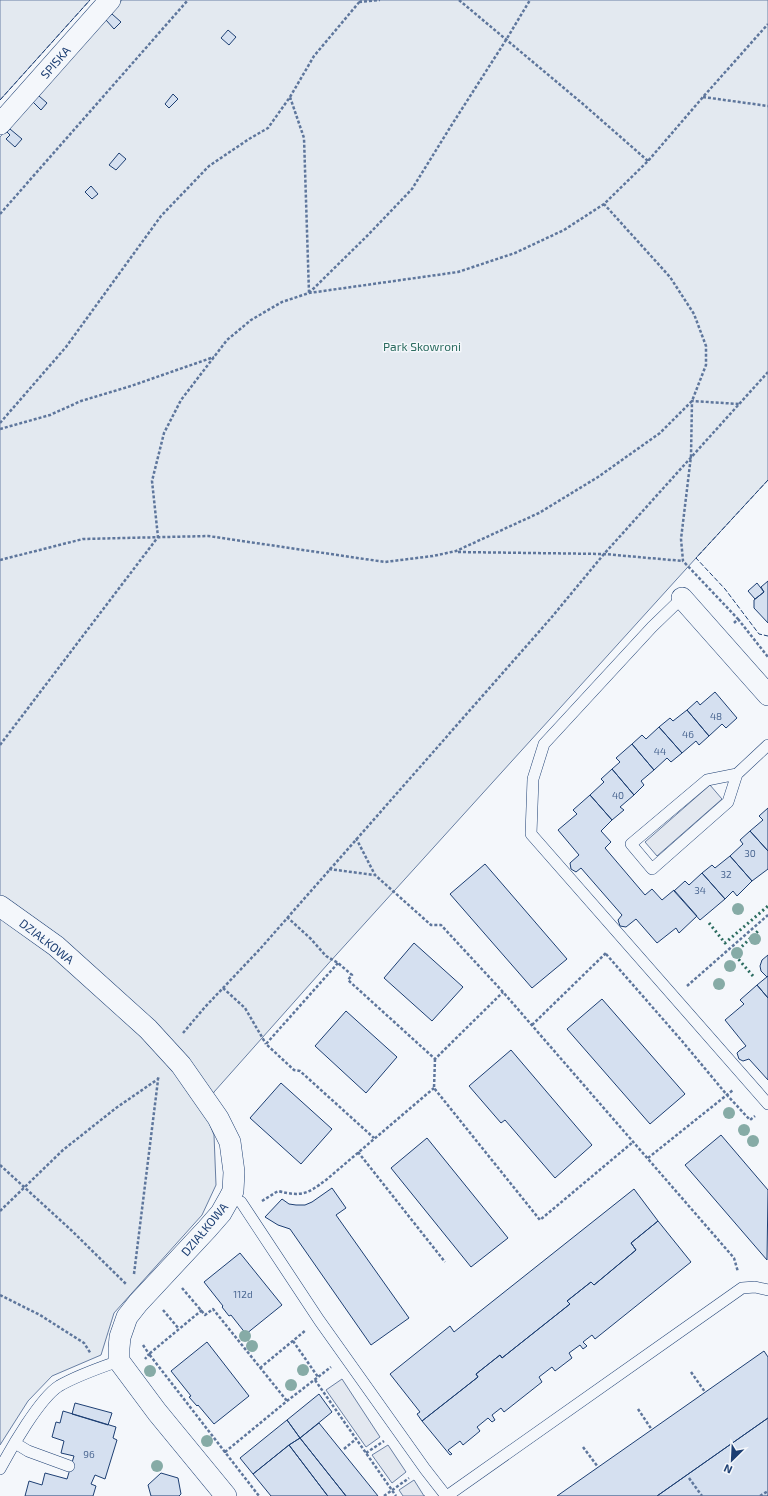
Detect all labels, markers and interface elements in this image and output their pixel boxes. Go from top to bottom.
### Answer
street label: SPISKA [37,43,73,81]
park label: Park Skowroni [383,339,461,353]
house number: 48 [710,710,722,722]
house number: 46 [682,728,694,740]
house number: 44 [654,745,666,757]
house number: 40 [612,789,624,801]
house number: 30 [744,847,756,859]
house number: 32 [720,868,732,880]
house number: 34 [694,884,706,896]
street label: DZIAŁKOWA [17,915,77,967]
street label: DZIAŁKOWA [178,1199,231,1258]
house number: 112d [233,1288,253,1300]
north arrow [712,1440,752,1480]
house number: 96 [83,1448,95,1460]
text: N [721,1462,734,1477]

